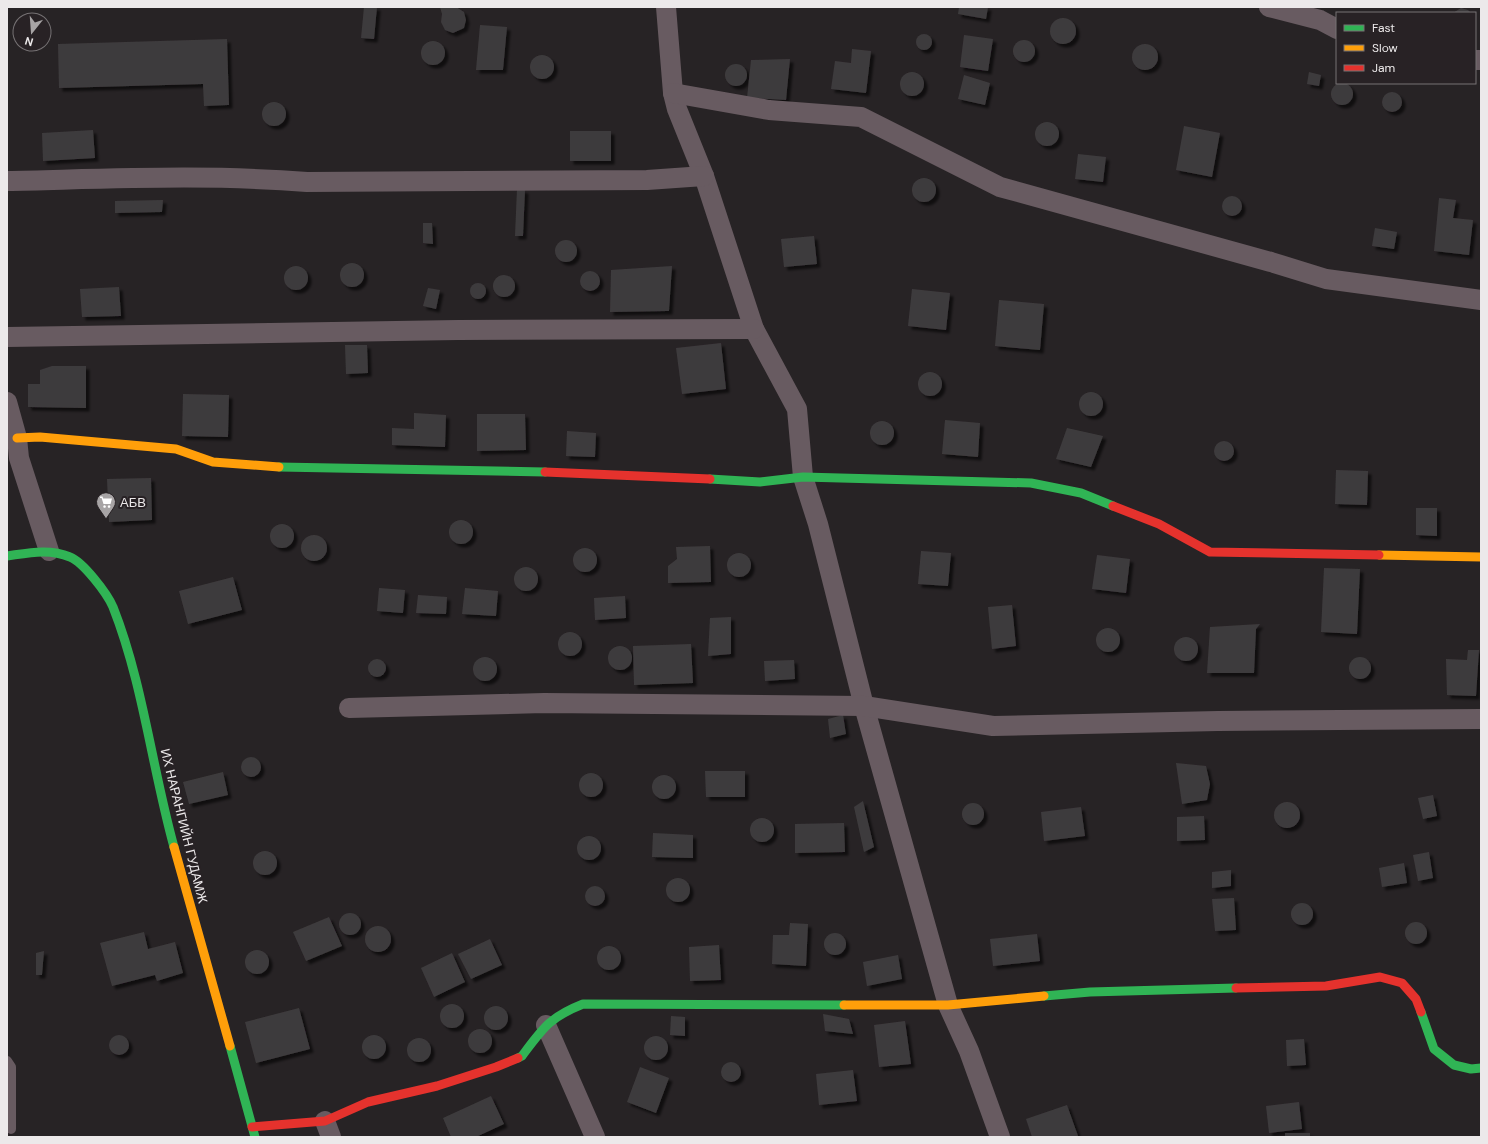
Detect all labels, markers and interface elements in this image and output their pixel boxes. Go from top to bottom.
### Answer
north arrow [12,12,52,52]
legend [1336,12,1476,84]
text: Fast [1372,20,1395,36]
text: N [23,34,35,49]
text: Slow [1372,40,1398,56]
text: Jam [1372,60,1395,76]
supermarket icon: АБВ [95,491,117,519]
place label: АБВ [120,494,146,511]
street label: ИХ НАРАНГИЙН ГУДАМЖ [157,747,211,905]

